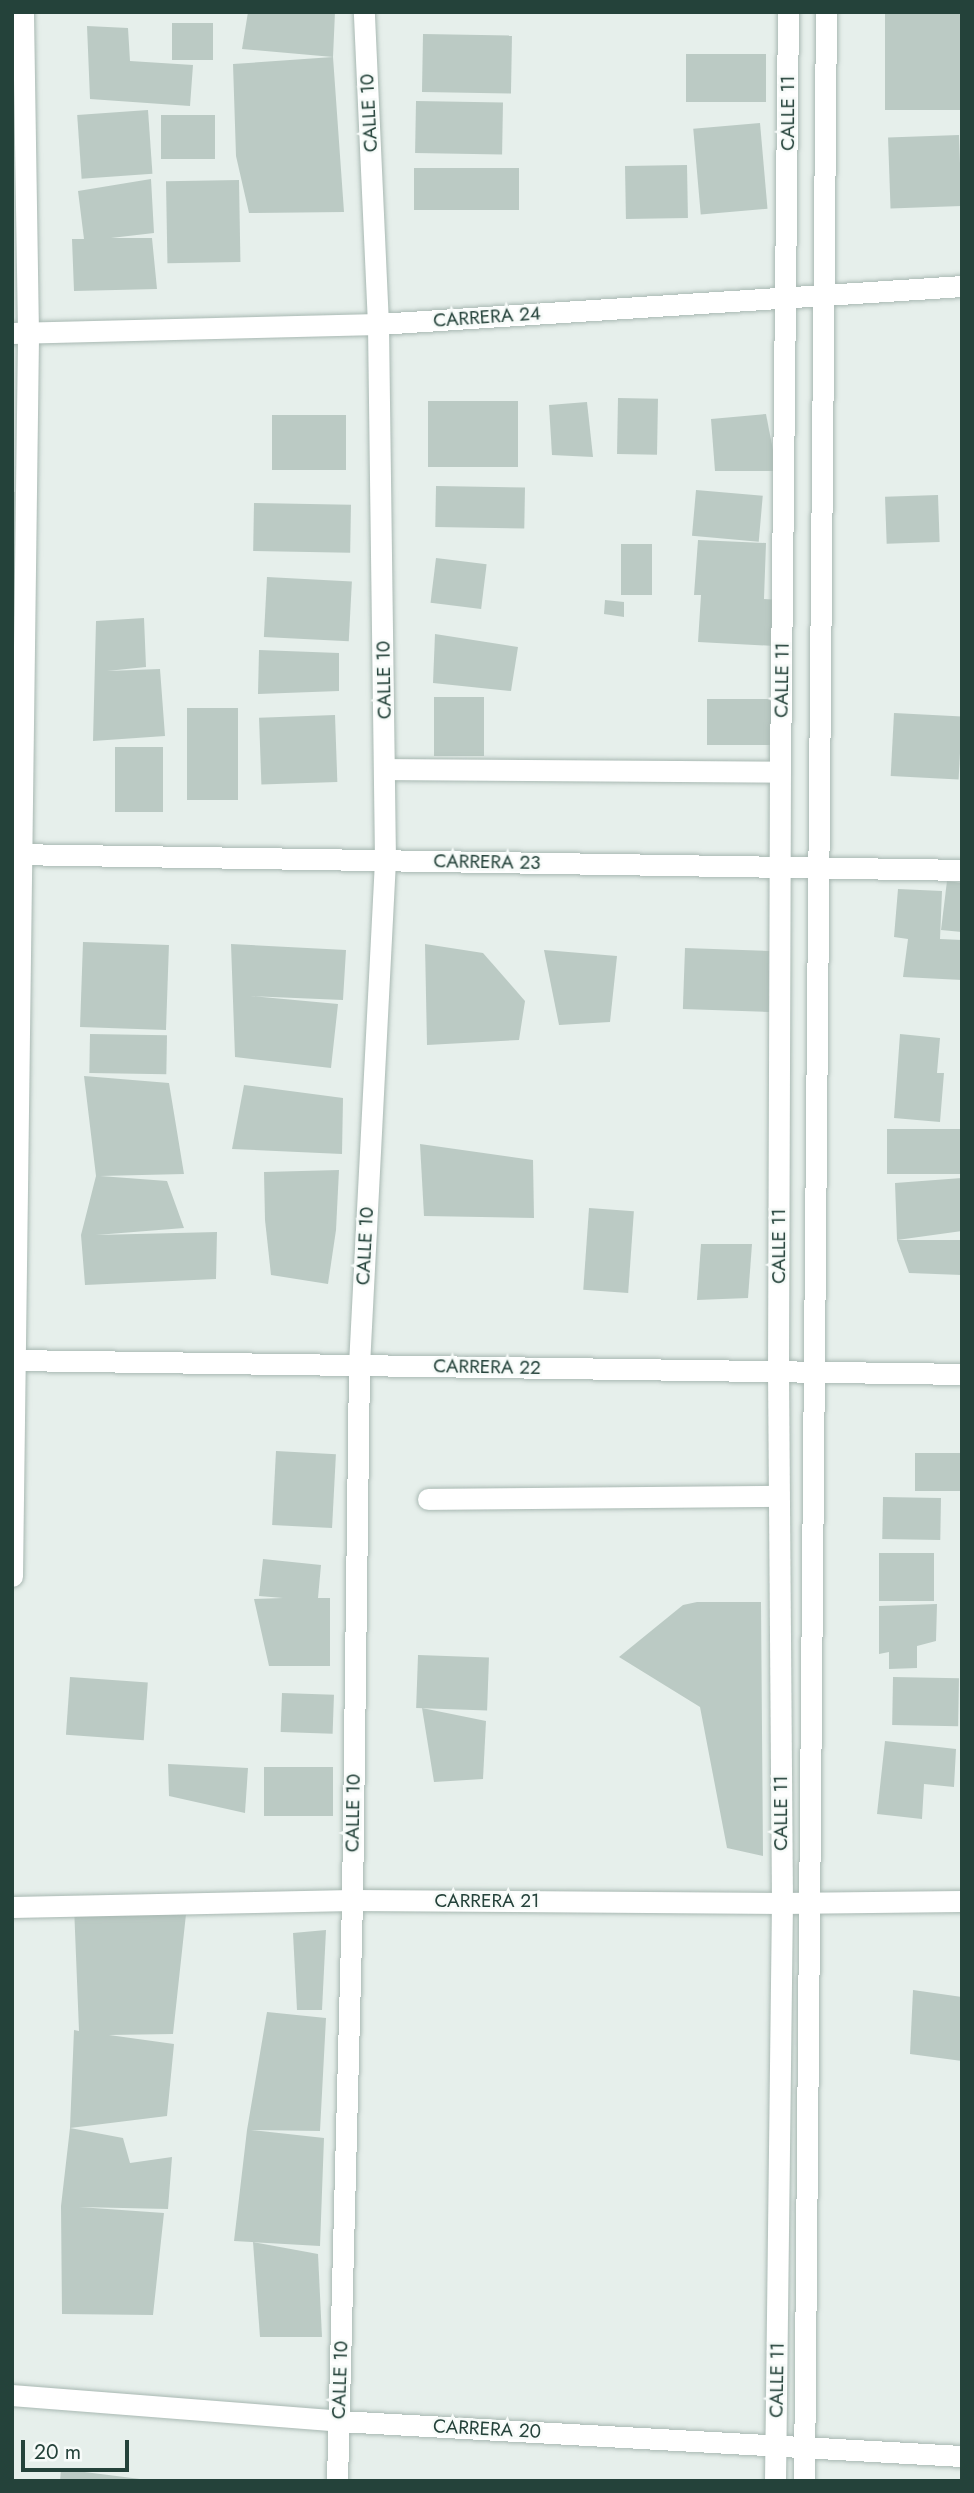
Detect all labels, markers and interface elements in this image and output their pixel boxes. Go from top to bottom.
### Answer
street label: CALLE 10 [356,73,382,153]
street label: CALLE 11 [777,75,799,151]
street label: CARRERA 24 [432,302,542,332]
street label: CALLE 10 [372,641,396,719]
street label: CALLE 11 [770,642,794,718]
street label: CARRERA 23 [433,850,541,874]
street label: CALLE 10 [352,1206,378,1286]
street label: CALLE 11 [768,1208,790,1284]
street label: CARRERA 22 [433,1355,541,1379]
street label: CALLE 10 [341,1774,365,1852]
street label: CALLE 11 [770,1775,792,1851]
street label: CARRERA 21 [434,1890,540,1912]
street label: CALLE 10 [327,2340,353,2420]
street label: CALLE 11 [765,2342,789,2418]
street label: CARRERA 20 [432,2415,542,2443]
scale bar [24,2426,133,2470]
text: 20 m [34,2437,81,2467]

